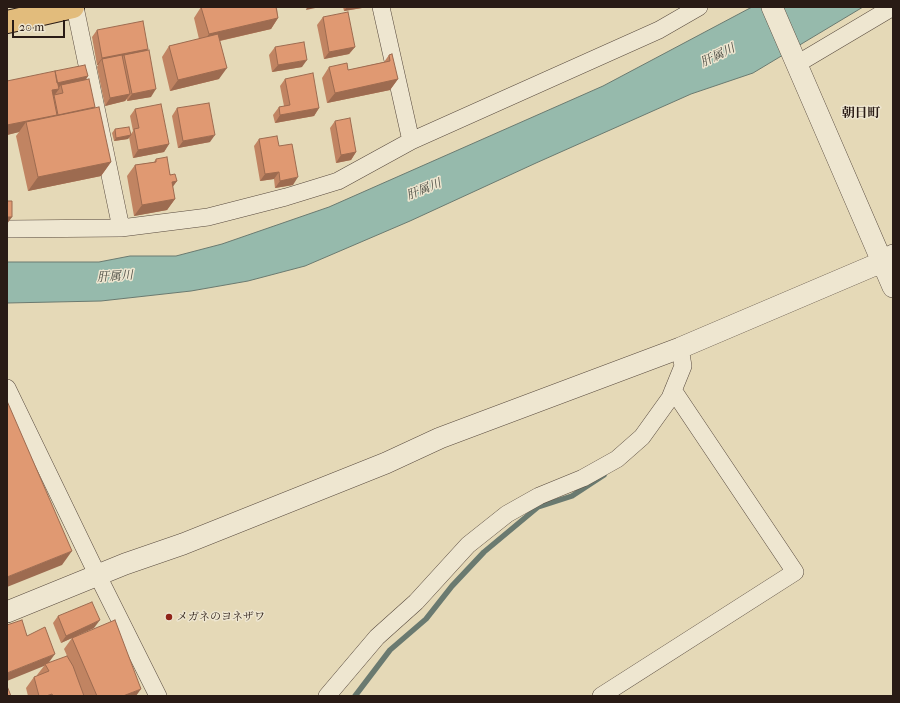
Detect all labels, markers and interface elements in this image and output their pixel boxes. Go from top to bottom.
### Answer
scale bar [14,12,67,38]
text: 20 m [19,20,44,34]
water label: 肝属川 [699,42,737,70]
district label: 朝日町 [842,106,880,122]
water label: 肝属川 [405,177,443,203]
water label: 肝属川 [97,269,133,285]
place label: メガネのヨネザワ [177,610,265,624]
marker: メガネのヨネザワ [164,612,174,622]

